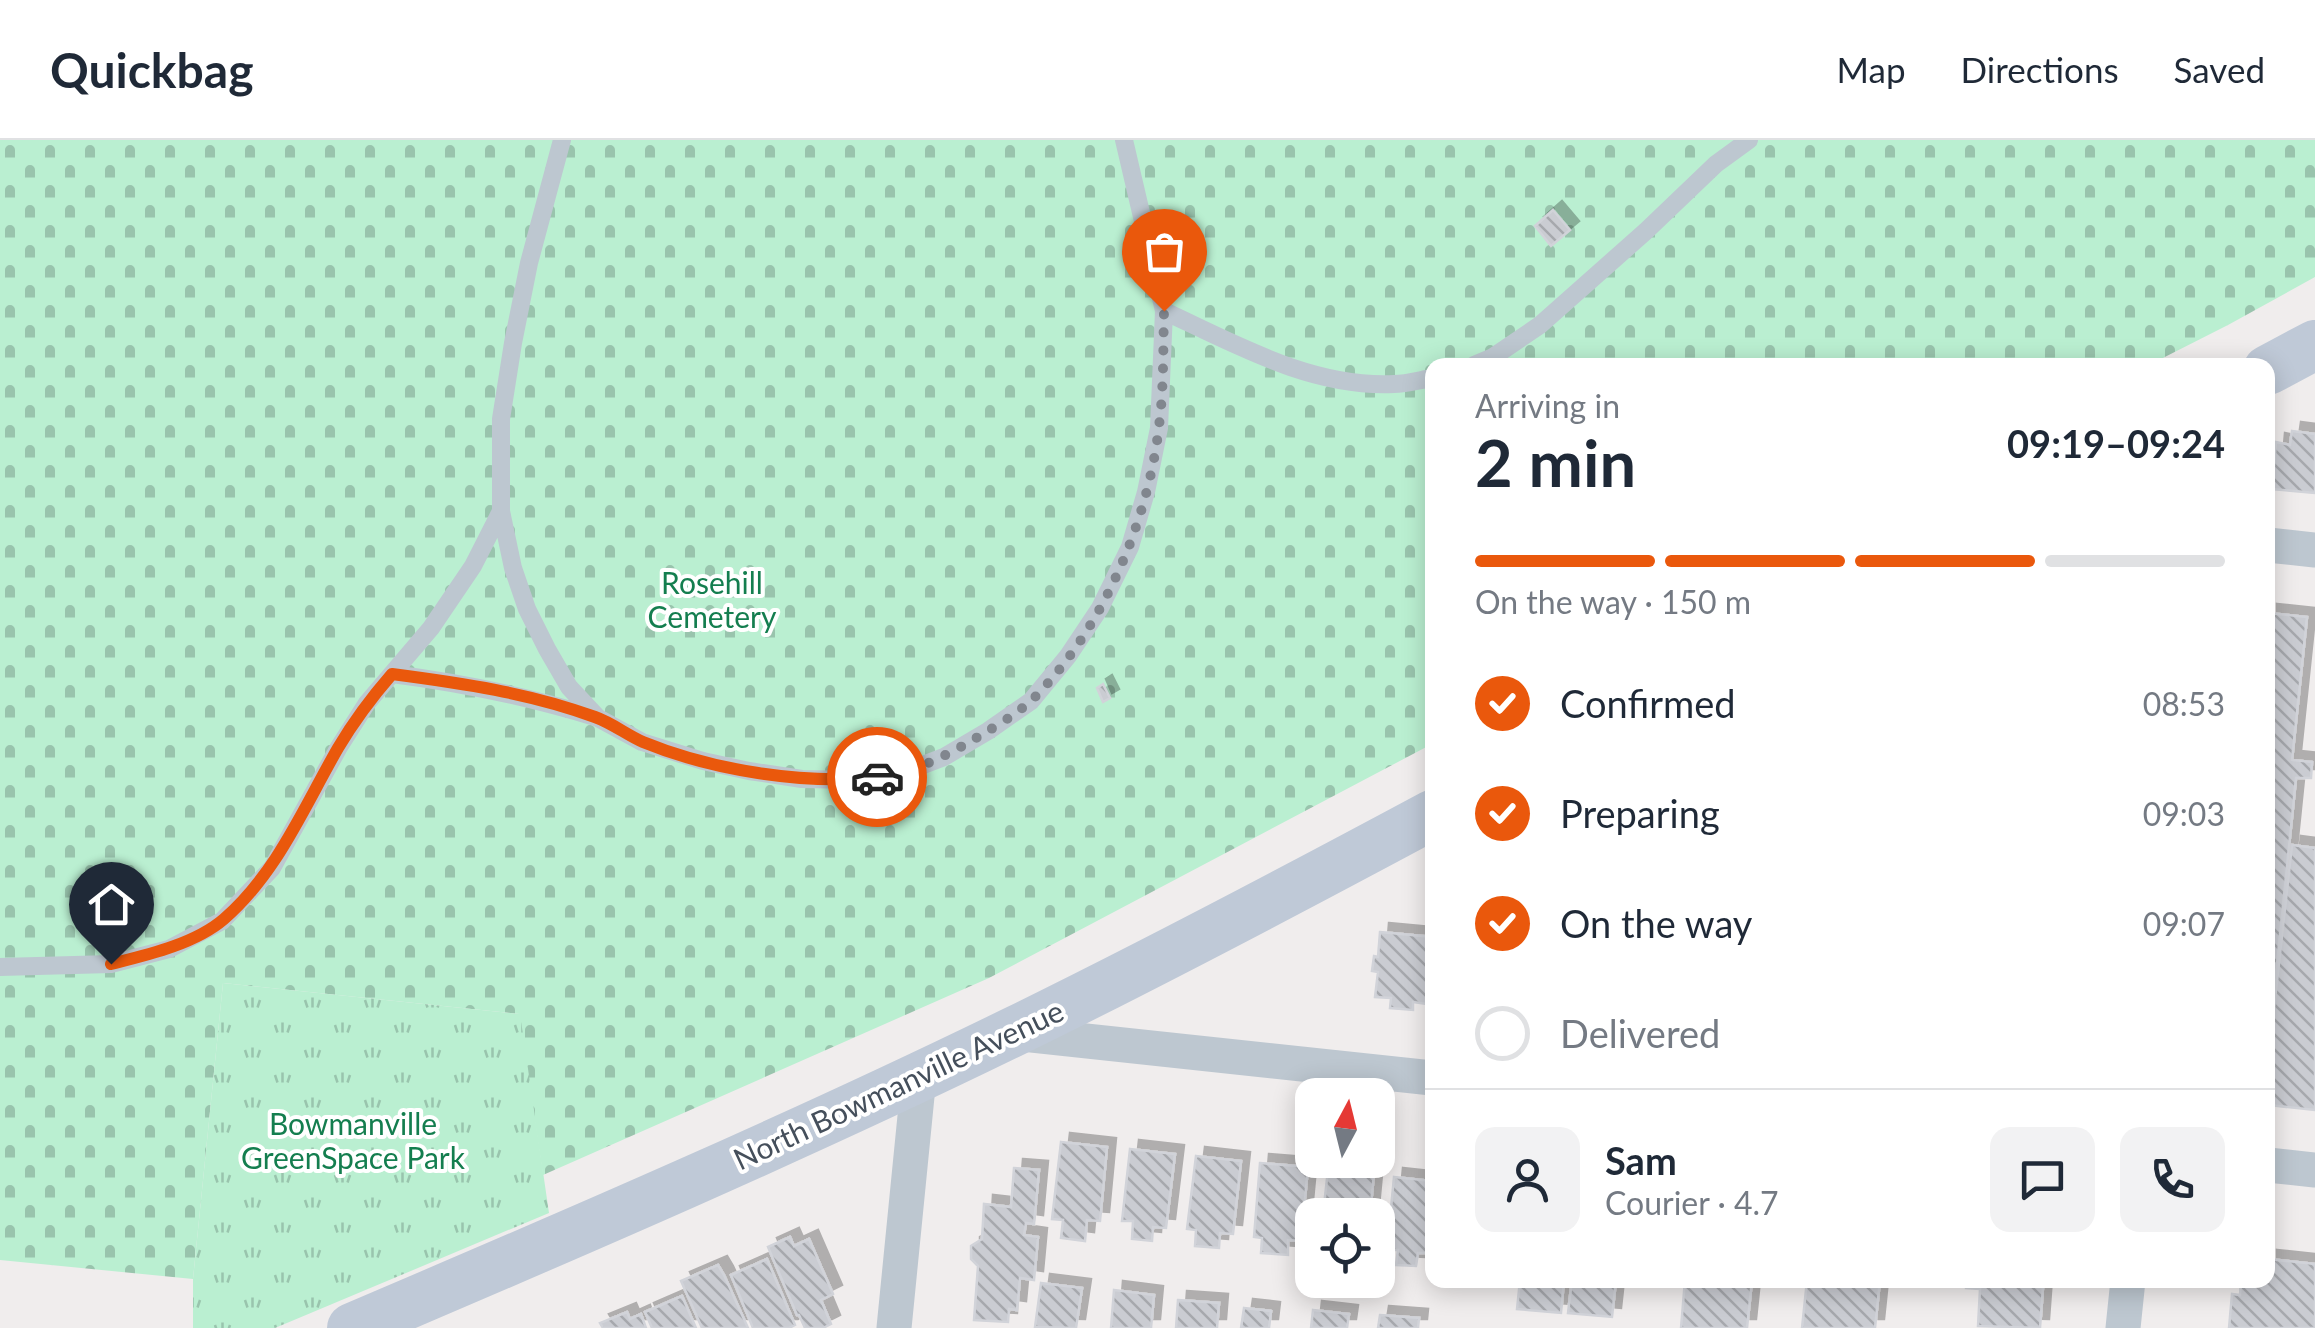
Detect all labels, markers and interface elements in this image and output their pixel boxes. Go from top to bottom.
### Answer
text: Quickbag [50,41,253,98]
text: Map [1837,48,1906,90]
text: Directions [1961,48,2119,90]
text: Saved [2174,48,2265,90]
pin [1122,209,1207,312]
icon: bag [1137,224,1192,279]
text: Arriving in [1475,386,1620,425]
text: 09:19–09:24 [2007,420,2225,466]
text: 2 min [1475,423,1636,501]
park label: Rosehill Cemetery [648,564,777,634]
text: On the way · 150 m [1475,582,1751,621]
icon: check [1475,676,1530,731]
text: Confirmed [1560,680,1736,726]
text: 08:53 [2143,684,2225,723]
courier [827,727,927,827]
icon: car [850,750,905,805]
icon: check [1475,786,1530,841]
text: Preparing [1560,790,1720,836]
text: 09:03 [2143,794,2225,833]
pin [69,862,154,965]
icon: home [84,877,139,932]
icon: check [1475,896,1530,951]
text: On the way [1560,900,1752,946]
text: 09:07 [2143,904,2225,943]
street label: North Bowmanville Avenue [727,992,1069,1176]
text: Delivered [1560,1010,1720,1056]
north arrow [1295,1078,1395,1178]
map controls [1295,1078,1395,1298]
park label: Bowmanville GreenSpace Park [241,1105,466,1175]
button: person [1475,1127,1580,1232]
button: chat [1990,1127,2095,1232]
button: phone [2120,1127,2225,1232]
text: Sam [1605,1137,1677,1183]
text: Courier · 4.7 [1605,1183,1779,1222]
button: locate [1295,1198,1395,1298]

